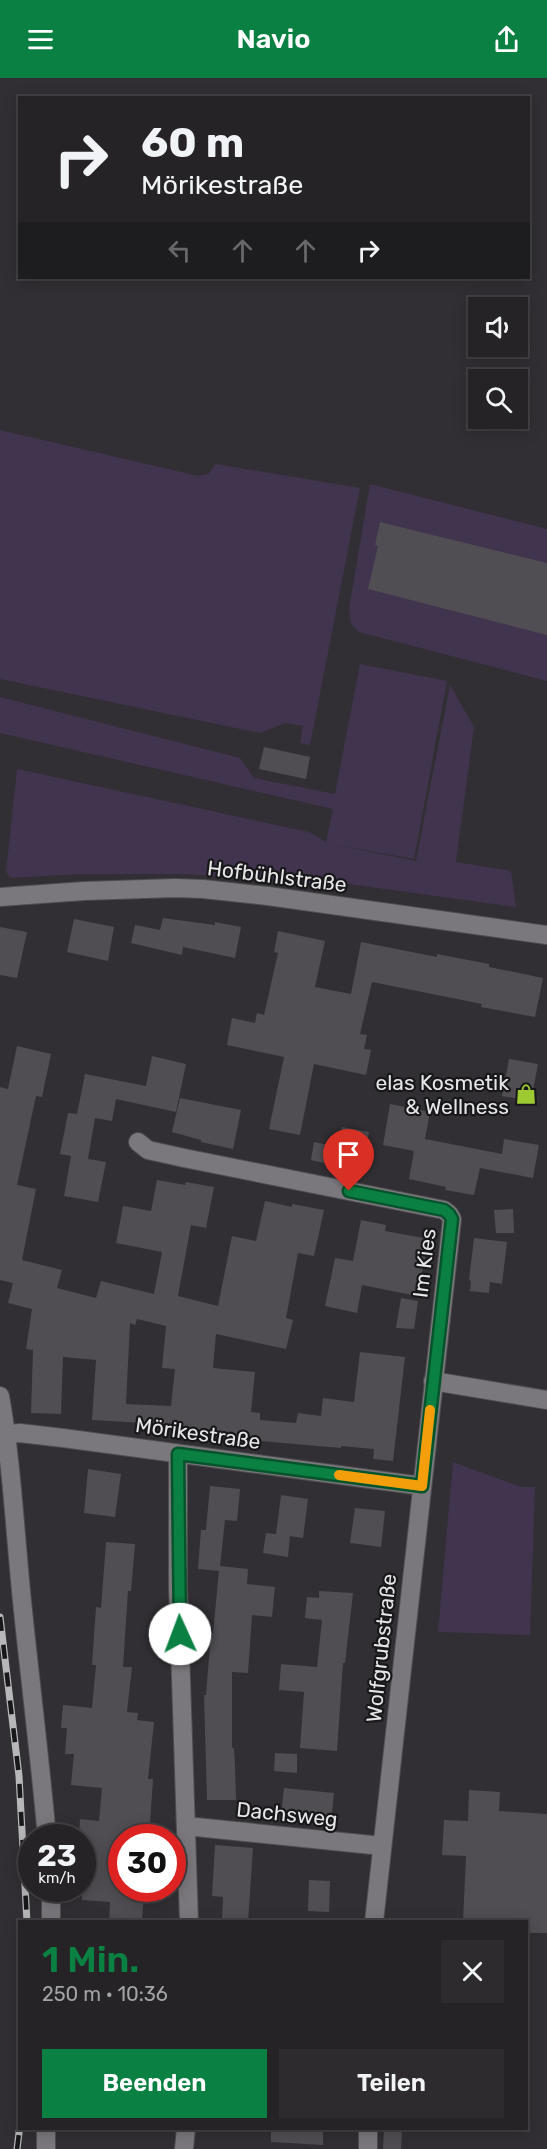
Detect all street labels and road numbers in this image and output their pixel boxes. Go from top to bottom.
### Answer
street label: Hofbühlstraße [206,855,348,897]
street label: Im Kies [407,1227,441,1299]
street label: Mörikestraße [134,1412,262,1454]
street label: Wolfgrubstraße [361,1572,401,1724]
street label: Dachsweg [235,1796,339,1832]

